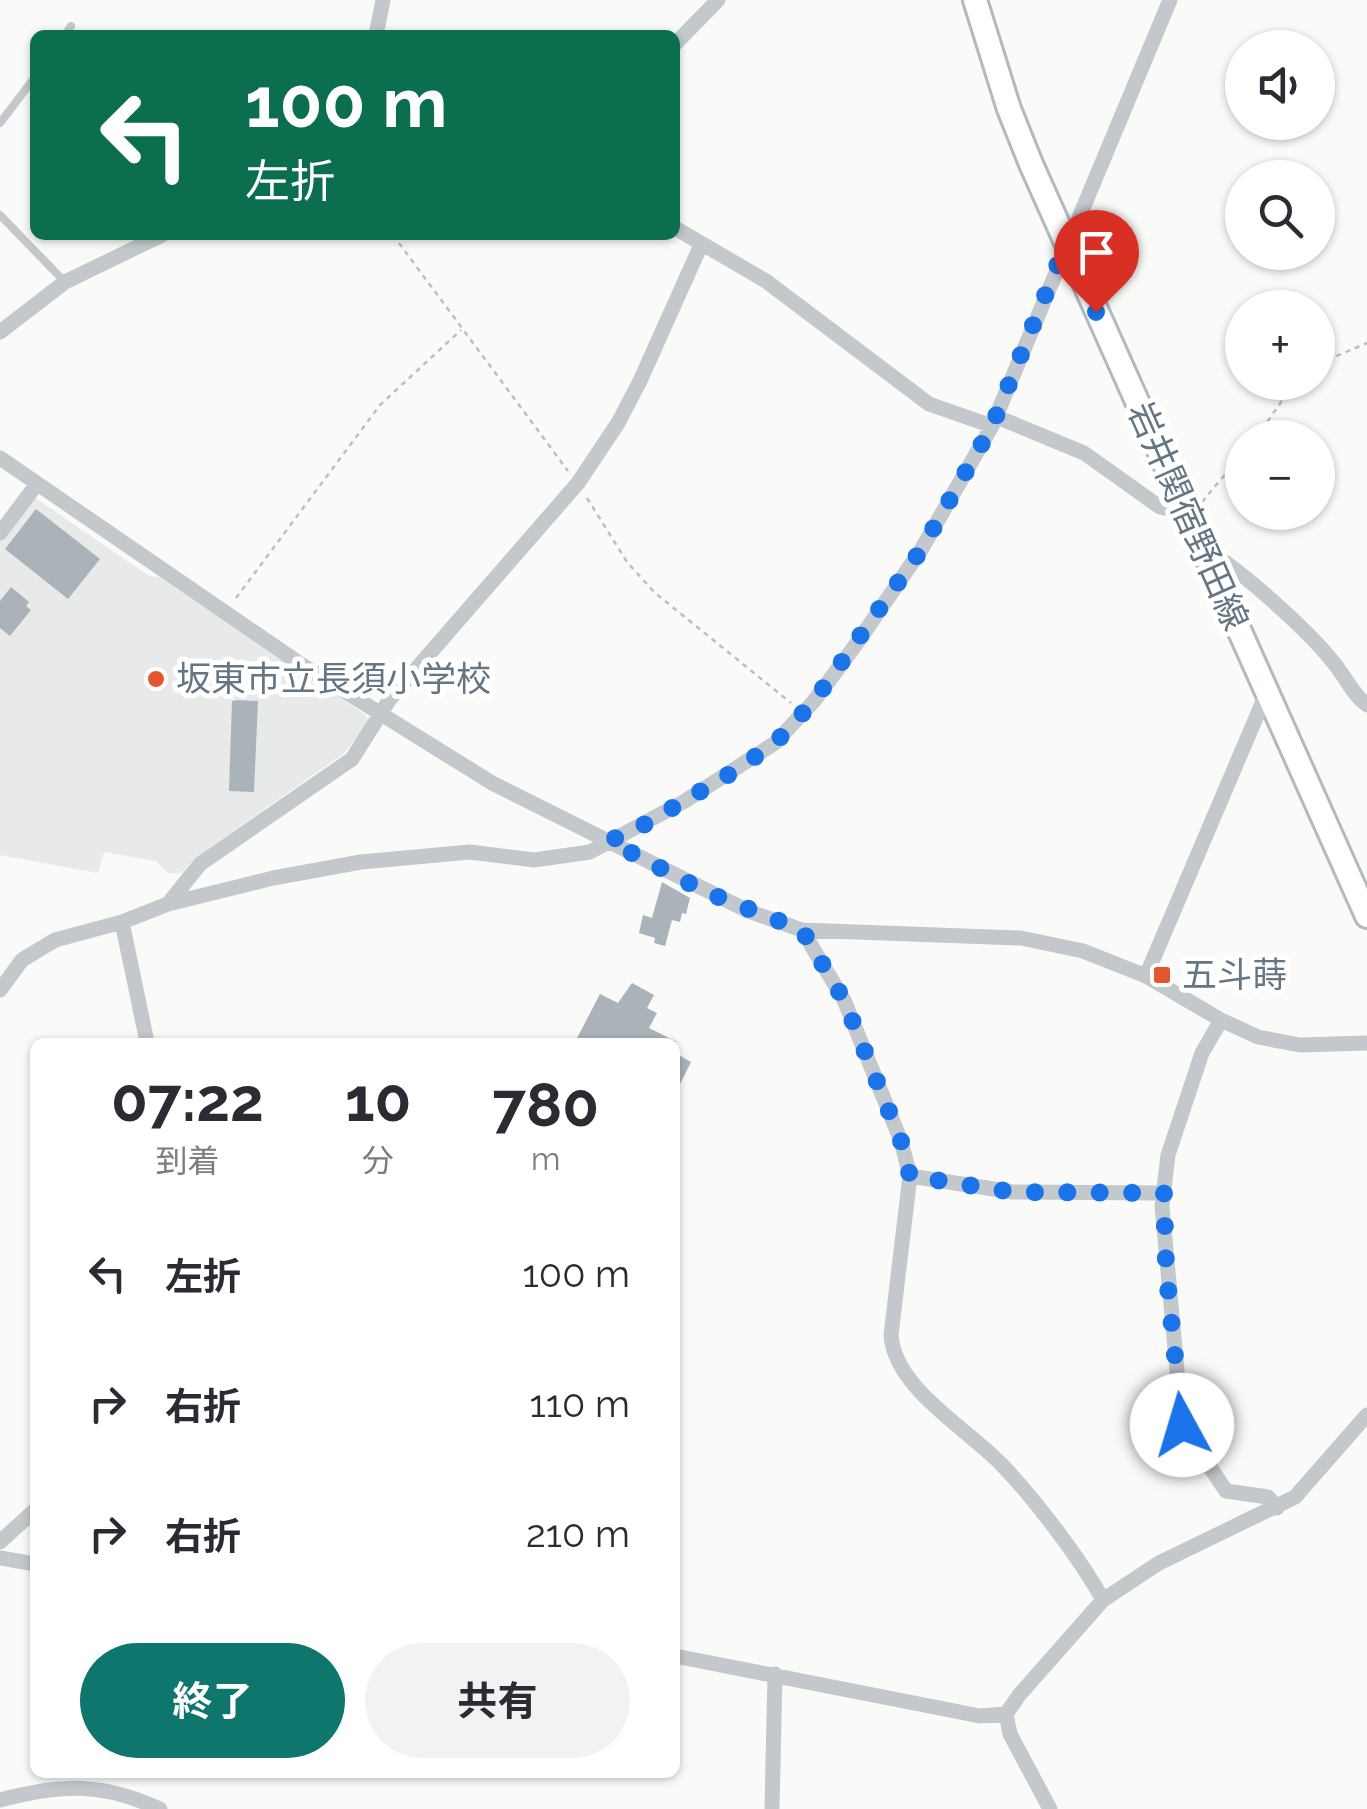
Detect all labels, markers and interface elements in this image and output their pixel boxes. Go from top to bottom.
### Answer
map controls [1225,30,1335,530]
button: sound [1225,30,1335,140]
text: 100 m [245,61,448,143]
icon: left [80,70,210,200]
text: 左折 [245,155,335,208]
button: search [1225,160,1335,270]
pin [1054,210,1139,313]
icon: arrive [1069,225,1124,280]
button: + [1225,290,1335,400]
street label: 岩井関宿野田線 [1120,396,1257,636]
button: − [1225,420,1335,530]
place label: 坂東市立長須小学校 [176,658,491,699]
marker: 坂東市立長須小学校 [145,668,167,690]
place label: 五斗蒔 [1182,954,1287,995]
marker: 五斗蒔 [1151,964,1173,986]
text: 07:22 [111,1065,264,1135]
text: 10 [345,1065,411,1135]
text: 780 [492,1070,599,1140]
text: m [531,1140,560,1177]
text: 到着 [155,1142,219,1179]
text: 分 [362,1142,394,1179]
icon: left [80,1246,135,1301]
text: 100 m [523,1251,630,1296]
text: 左折 [165,1254,241,1299]
position arrow [1130,1373,1234,1477]
icon: right [80,1376,135,1431]
text: 110 m [530,1381,630,1426]
text: 右折 [165,1384,241,1429]
icon: right [80,1506,135,1561]
text: 210 m [526,1511,630,1556]
text: 右折 [165,1514,241,1559]
button: 終了 [80,1643,345,1758]
button: 共有 [365,1643,630,1758]

